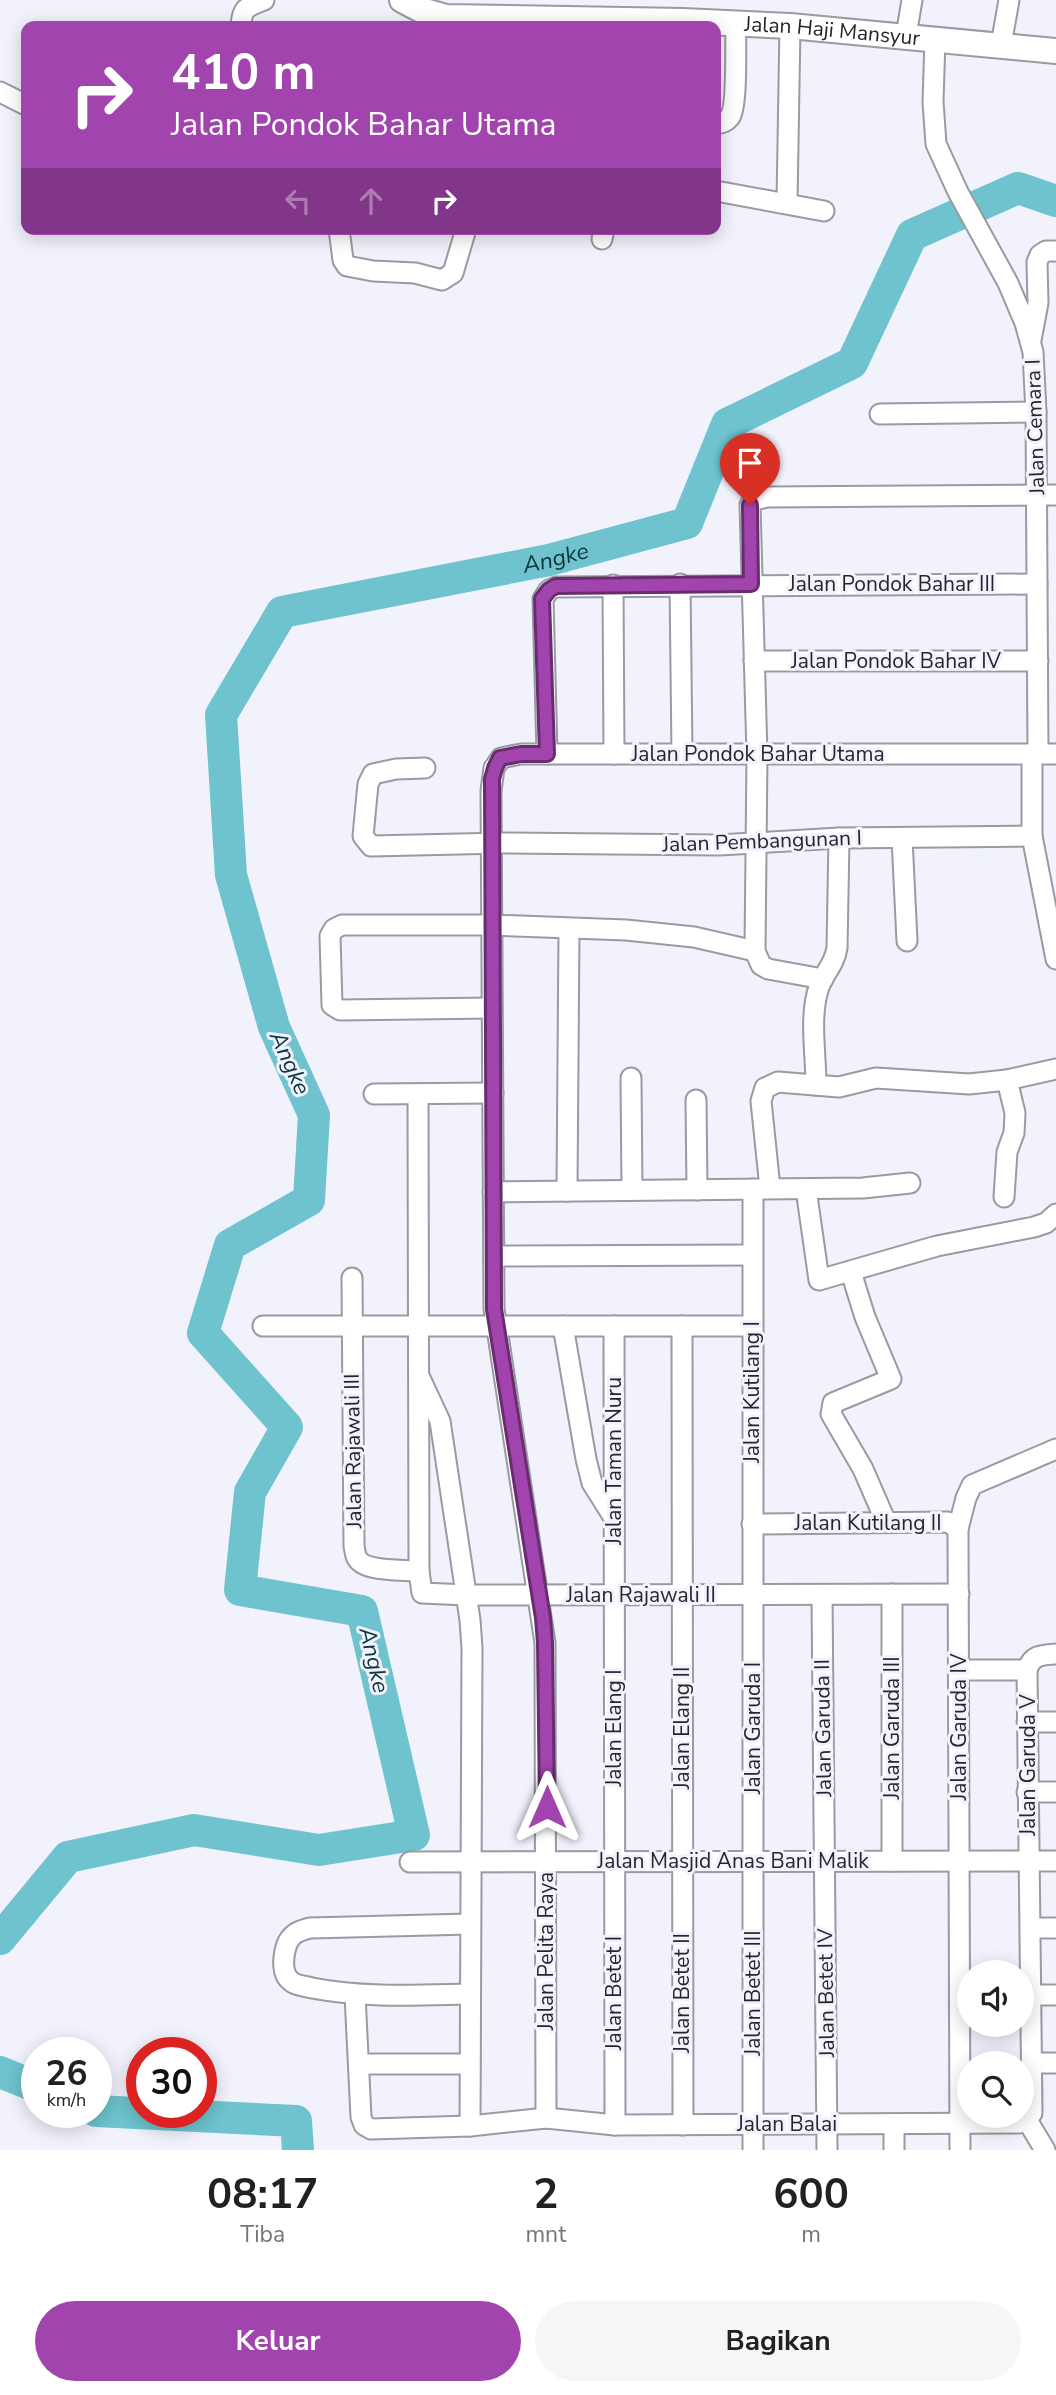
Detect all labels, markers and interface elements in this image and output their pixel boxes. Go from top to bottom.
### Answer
street label: Jalan Haji Mansyur [743,10,922,52]
text: 410 m [171,39,315,106]
icon: right [56,49,147,140]
text: Jalan Pondok Bahar Utama [171,103,557,146]
icon: left [279,182,317,220]
icon: ahead [352,182,390,220]
icon: right [425,182,463,220]
street label: Jalan Cemara I [1019,359,1051,496]
pin [720,433,780,505]
icon: arrive [731,444,769,482]
water label: Angke [519,535,592,580]
street label: Jalan Pondok Bahar III [788,570,995,598]
street label: Jalan Pondok Bahar IV [790,647,1002,675]
street label: Jalan Pondok Bahar Utama [630,740,885,768]
street label: Jalan Pembangunan I [661,824,862,859]
water label: Angke [262,1025,318,1100]
street label: Jalan Kutilang I [738,1321,766,1464]
street label: Jalan Rajawali III [338,1373,368,1530]
street label: Jalan Taman Nuru [600,1377,628,1546]
street label: Jalan Kutilang II [793,1509,942,1537]
street label: Jalan Rajawali II [565,1581,716,1609]
water label: Angke [351,1623,397,1696]
street label: Jalan Garuda IV [945,1653,973,1801]
street label: Jalan Garuda III [878,1656,906,1801]
street label: Jalan Garuda II [808,1659,838,1798]
street label: Jalan Garuda I [739,1662,767,1795]
street label: Jalan Elang II [668,1667,696,1790]
street label: Jalan Elang I [600,1669,628,1788]
street label: Jalan Garuda V [1014,1694,1042,1837]
position arrow [510,1770,584,1844]
street label: Jalan Masjid Anas Bani Malik [596,1847,869,1875]
street label: Jalan Pelita Raya [532,1872,560,2031]
street label: Jalan Betet IV [811,1928,841,2059]
street label: Jalan Betet III [739,1930,767,2057]
street label: Jalan Betet II [668,1933,696,2054]
street label: Jalan Betet I [600,1936,628,2051]
map controls [957,1960,1034,2128]
button: sound [957,1960,1034,2037]
speed limit sign: 30 [126,2037,217,2128]
text: 26 [45,2050,88,2097]
button: search [957,2051,1034,2128]
text: km/h [47,2088,86,2112]
street label: Jalan Balai [736,2110,837,2138]
text: 08:17 [207,2166,318,2223]
text: 2 [533,2166,558,2223]
text: 600 [773,2166,849,2223]
text: Tiba [240,2219,285,2250]
text: mnt [525,2219,566,2250]
text: m [801,2219,821,2250]
button: Keluar [35,2301,521,2381]
button: Bagikan [535,2301,1021,2381]

